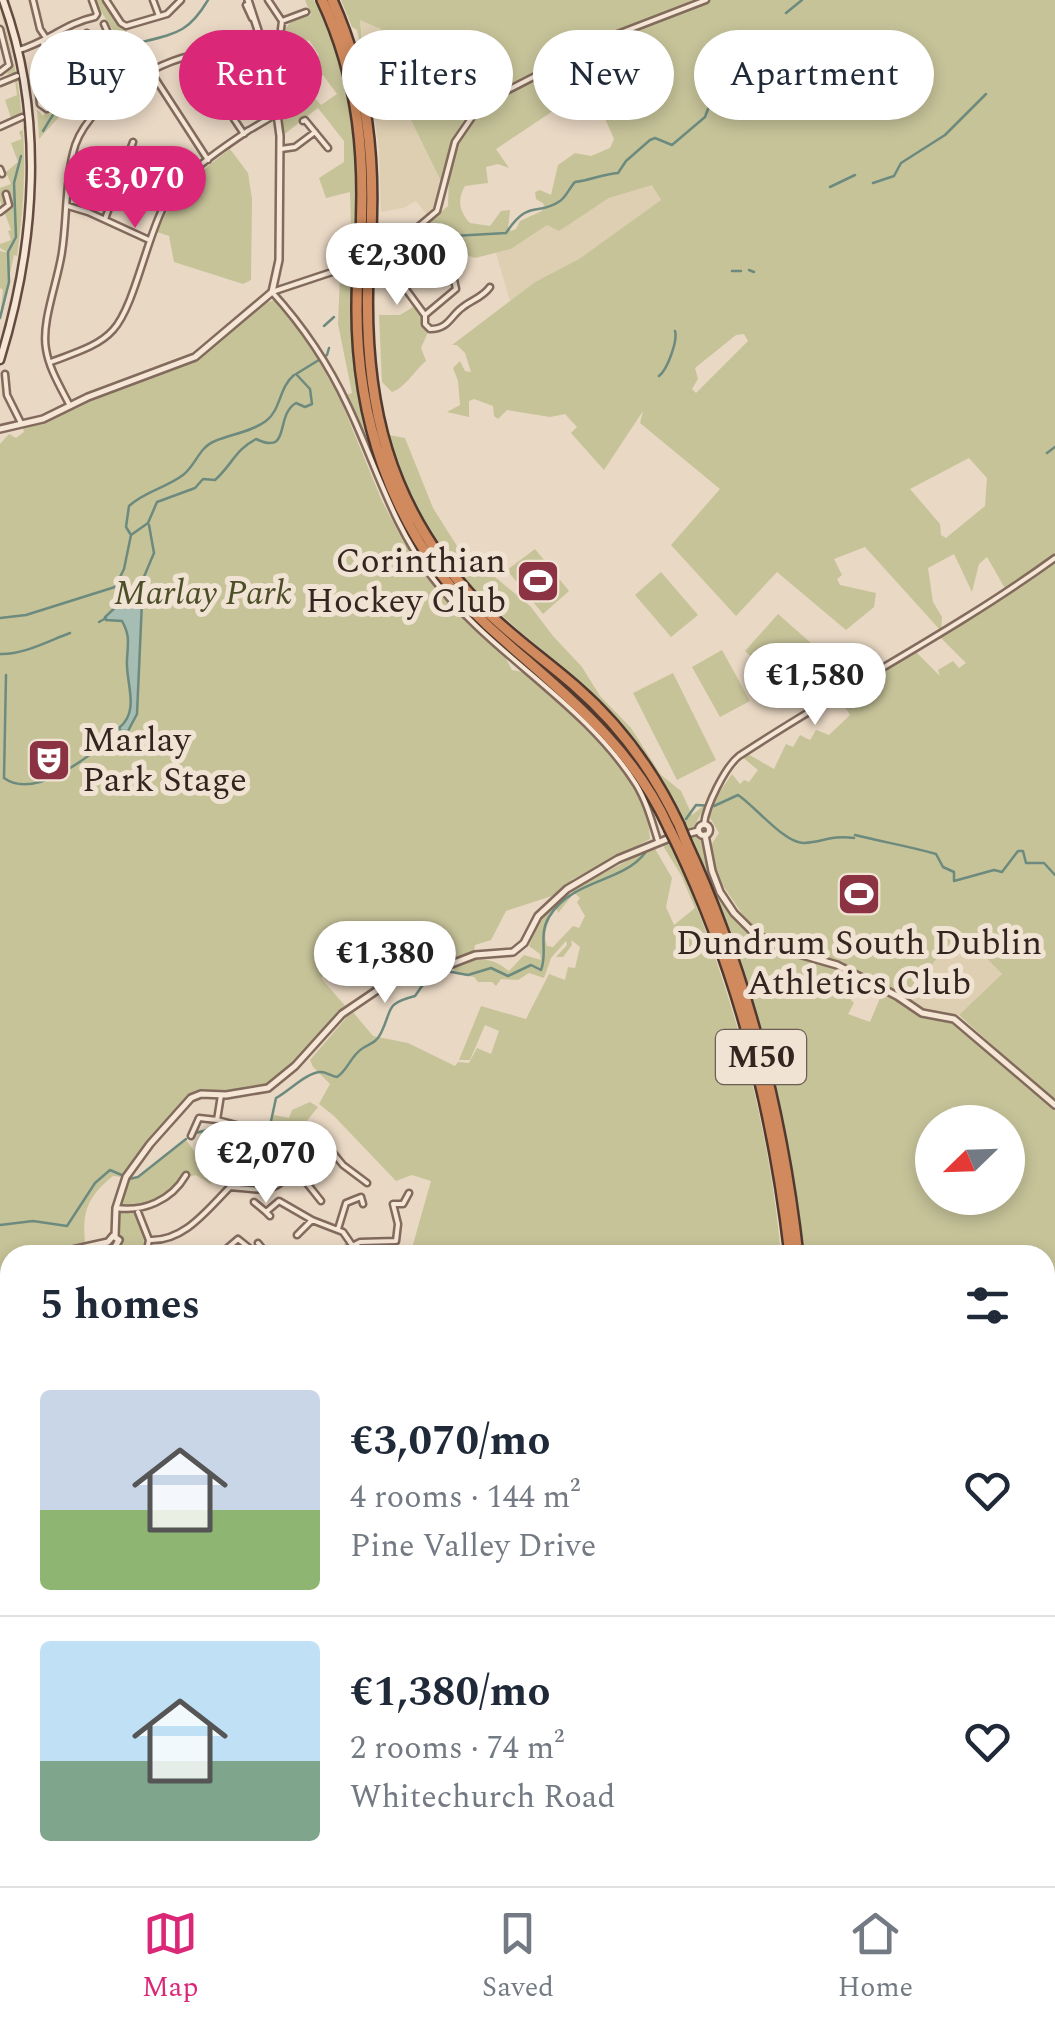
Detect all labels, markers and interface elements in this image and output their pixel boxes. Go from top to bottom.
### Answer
chip: Buy [30,30,159,120]
chip: Rent [179,30,322,120]
chip: Filters [342,30,513,120]
chip: New [533,30,674,120]
chip: Apartment [694,30,934,120]
pin: €3,070 [54,146,216,231]
text: €3,070 [86,154,184,203]
pin: €2,300 [316,223,478,308]
text: €2,300 [348,231,446,280]
place label: Corinthian Hockey Club [306,535,506,628]
sports icon: Corinthian Hockey Club [515,558,561,604]
park label: Marlay Park [114,567,292,620]
pin: €1,580 [734,643,896,728]
text: €1,580 [766,651,864,700]
place label: Marlay Park Stage [82,714,247,807]
theatre icon: Marlay Park Stage [26,737,72,783]
sports icon: Dundrum South Dublin Athletics Club [836,871,882,917]
place label: Dundrum South Dublin Athletics Club [676,917,1042,1010]
pin: €1,380 [304,921,466,1006]
text: €1,380 [336,929,434,978]
road number: M50 [716,1030,806,1084]
north arrow [915,1105,1025,1215]
map controls [915,1105,1025,1215]
pin: €2,070 [185,1121,347,1206]
text: €2,070 [217,1129,315,1178]
text: 5 homes [40,1274,200,1337]
icon: filters [960,1278,1015,1333]
text: €3,070/mo [350,1410,550,1473]
icon: home [120,1430,240,1550]
icon: heart [960,1463,1015,1518]
text: 4 rooms · 144 m² [350,1473,580,1522]
text: Pine Valley Drive [350,1522,596,1571]
text: €1,380/mo [350,1661,550,1724]
icon: home [120,1681,240,1801]
icon: heart [960,1714,1015,1769]
text: 2 rooms · 74 m² [350,1724,564,1773]
text: Whitechurch Road [350,1773,615,1822]
tab: Map [142,1906,198,2009]
tab: Saved [482,1906,554,2009]
tab: Home [838,1906,913,2009]

